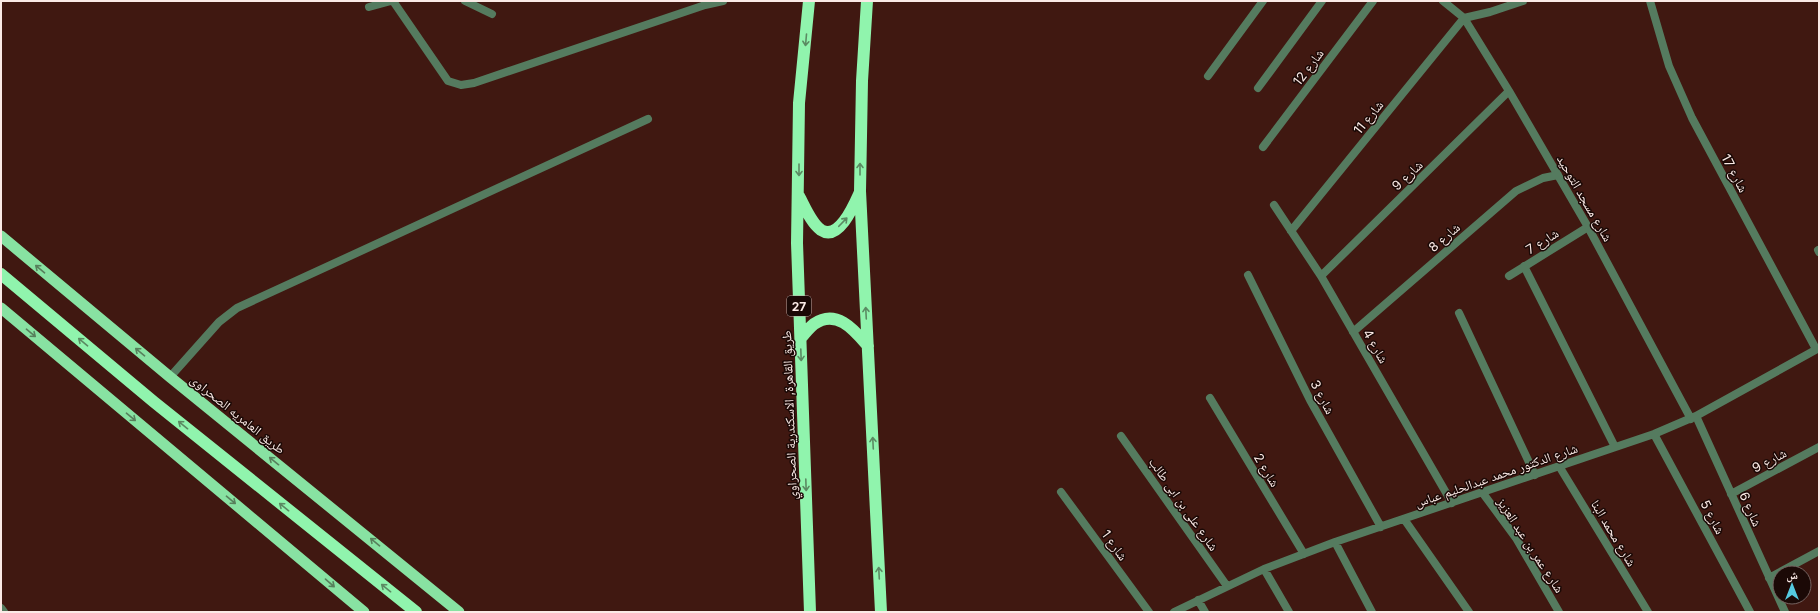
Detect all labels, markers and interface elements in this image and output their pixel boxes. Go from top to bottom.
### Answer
one-way arrow [802,33,809,46]
street label: شارع 12 [1289,46,1329,90]
street label: شارع 11 [1350,97,1388,138]
street label: شارع 17 [1717,151,1752,196]
street label: شارع مسجد التوحيد [1552,152,1616,245]
street label: شارع 9 [1388,157,1427,195]
one-way arrow [795,163,803,176]
one-way arrow [856,163,864,176]
one-way arrow [839,217,848,227]
street label: شارع 8 [1425,219,1464,256]
street label: شارع 7 [1523,225,1562,259]
one-way arrow [35,265,46,274]
road number: 27 [787,296,811,316]
one-way arrow [863,307,870,320]
street label: شارع 4 [1358,326,1392,367]
one-way arrow [26,329,36,338]
street label: طريق القاهرة, الاسكندرية الصحراوي [778,330,803,500]
one-way arrow [77,338,88,347]
one-way arrow [135,348,146,357]
one-way arrow [797,348,805,361]
street label: طريق العامريه الصحراوى [187,371,289,458]
street label: شارع 3 [1306,377,1339,418]
one-way arrow [125,412,136,421]
one-way arrow [177,421,188,430]
one-way arrow [869,437,876,450]
street label: شارع الدكتور محمد عبدالحليم عباس [1412,440,1580,512]
street label: شارع 9 [1749,444,1790,477]
street label: شارع 2 [1249,450,1283,491]
street label: شارع على بن ابى طالب [1144,454,1222,555]
one-way arrow [268,456,279,465]
one-way arrow [802,478,809,491]
street label: شارع 6 [1734,489,1766,530]
street label: شارع عمر بن عبد العزيز [1492,493,1568,597]
one-way arrow [225,495,236,504]
street label: شارع محمد البنا [1586,497,1640,570]
street label: شارع 5 [1696,497,1729,538]
one-way arrow [279,502,290,511]
street label: شارع 1 [1097,527,1131,564]
one-way arrow [369,538,380,547]
north arrow [1772,565,1812,605]
one-way arrow [875,567,882,580]
text: ش [1786,568,1798,583]
one-way arrow [325,579,336,588]
one-way arrow [380,583,391,592]

